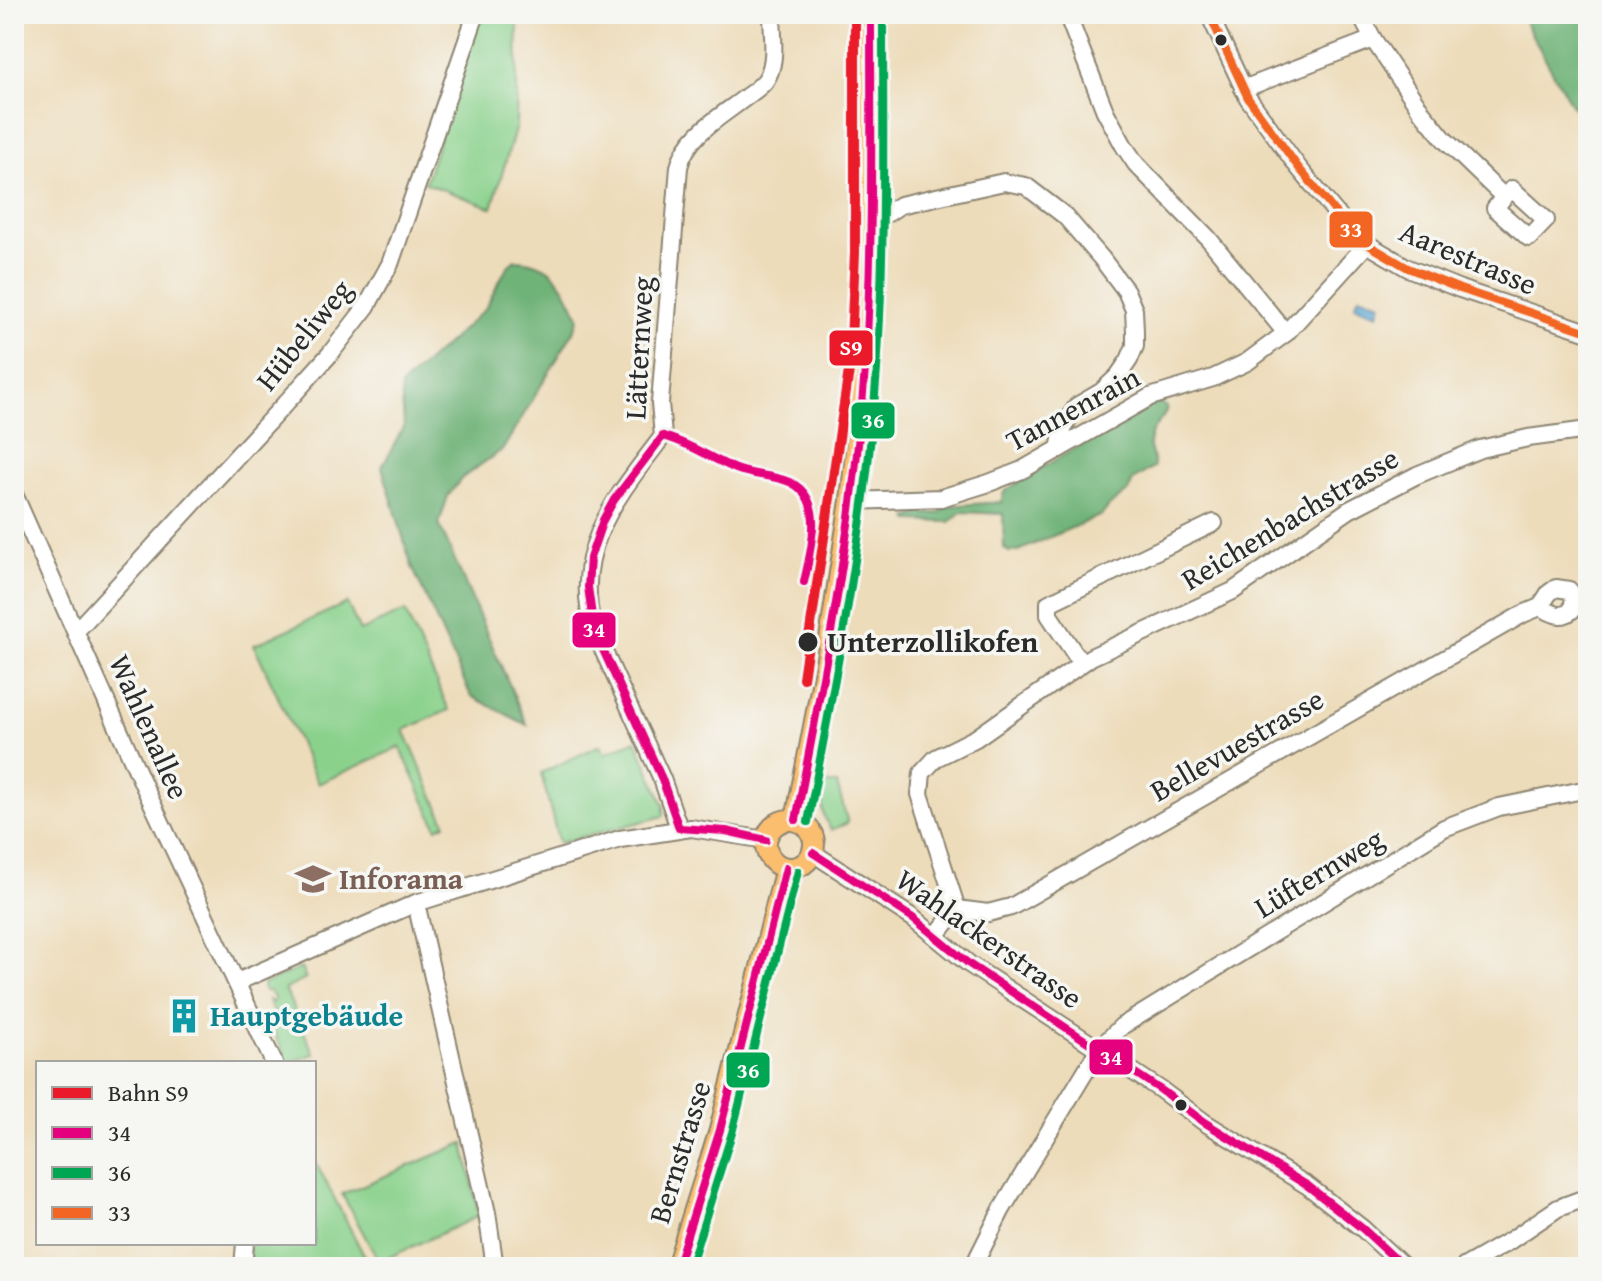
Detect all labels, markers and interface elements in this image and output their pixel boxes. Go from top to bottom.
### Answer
unlabelled marker [1213,32,1229,48]
street label: Aarestrasse [1393,208,1544,306]
line badge: 33 [1328,210,1374,249]
text: 33 [1340,213,1362,245]
street label: Hübeliweg [244,269,362,400]
street label: Lätternweg [612,275,664,420]
line badge: S9 [828,329,874,367]
text: S9 [840,331,862,363]
street label: Tannenrain [998,354,1147,462]
line badge: 36 [850,401,896,440]
text: 36 [862,404,884,436]
street label: Reichenbachstrasse [1173,436,1406,600]
line badge: 34 [571,611,617,649]
text: 34 [583,613,605,645]
place label: Unterzollikofen [827,619,1039,663]
marker: Unterzollikofen [796,630,820,654]
street label: Wahlenallee [99,647,201,806]
street label: Bellevuestrasse [1142,677,1331,812]
street label: Lüfternweg [1245,816,1392,928]
place label: Inforama [339,856,464,900]
street label: Wahlackerstrasse [887,857,1092,1019]
school or university icon: Inforama [294,860,332,898]
place label: Hauptgebäude [210,993,403,1037]
building icon: Hauptgebäude [165,997,203,1035]
line badge: 34 [1088,1038,1134,1076]
text: 34 [1100,1041,1122,1073]
line badge: 36 [725,1051,771,1089]
text: 36 [737,1054,759,1086]
legend [36,1061,316,1245]
text: Bahn S9 [108,1075,188,1110]
street label: Bernstrasse [637,1075,722,1228]
unlabelled marker [1173,1097,1189,1113]
text: 34 [108,1115,131,1150]
text: 36 [108,1155,131,1190]
text: 33 [108,1195,131,1230]

